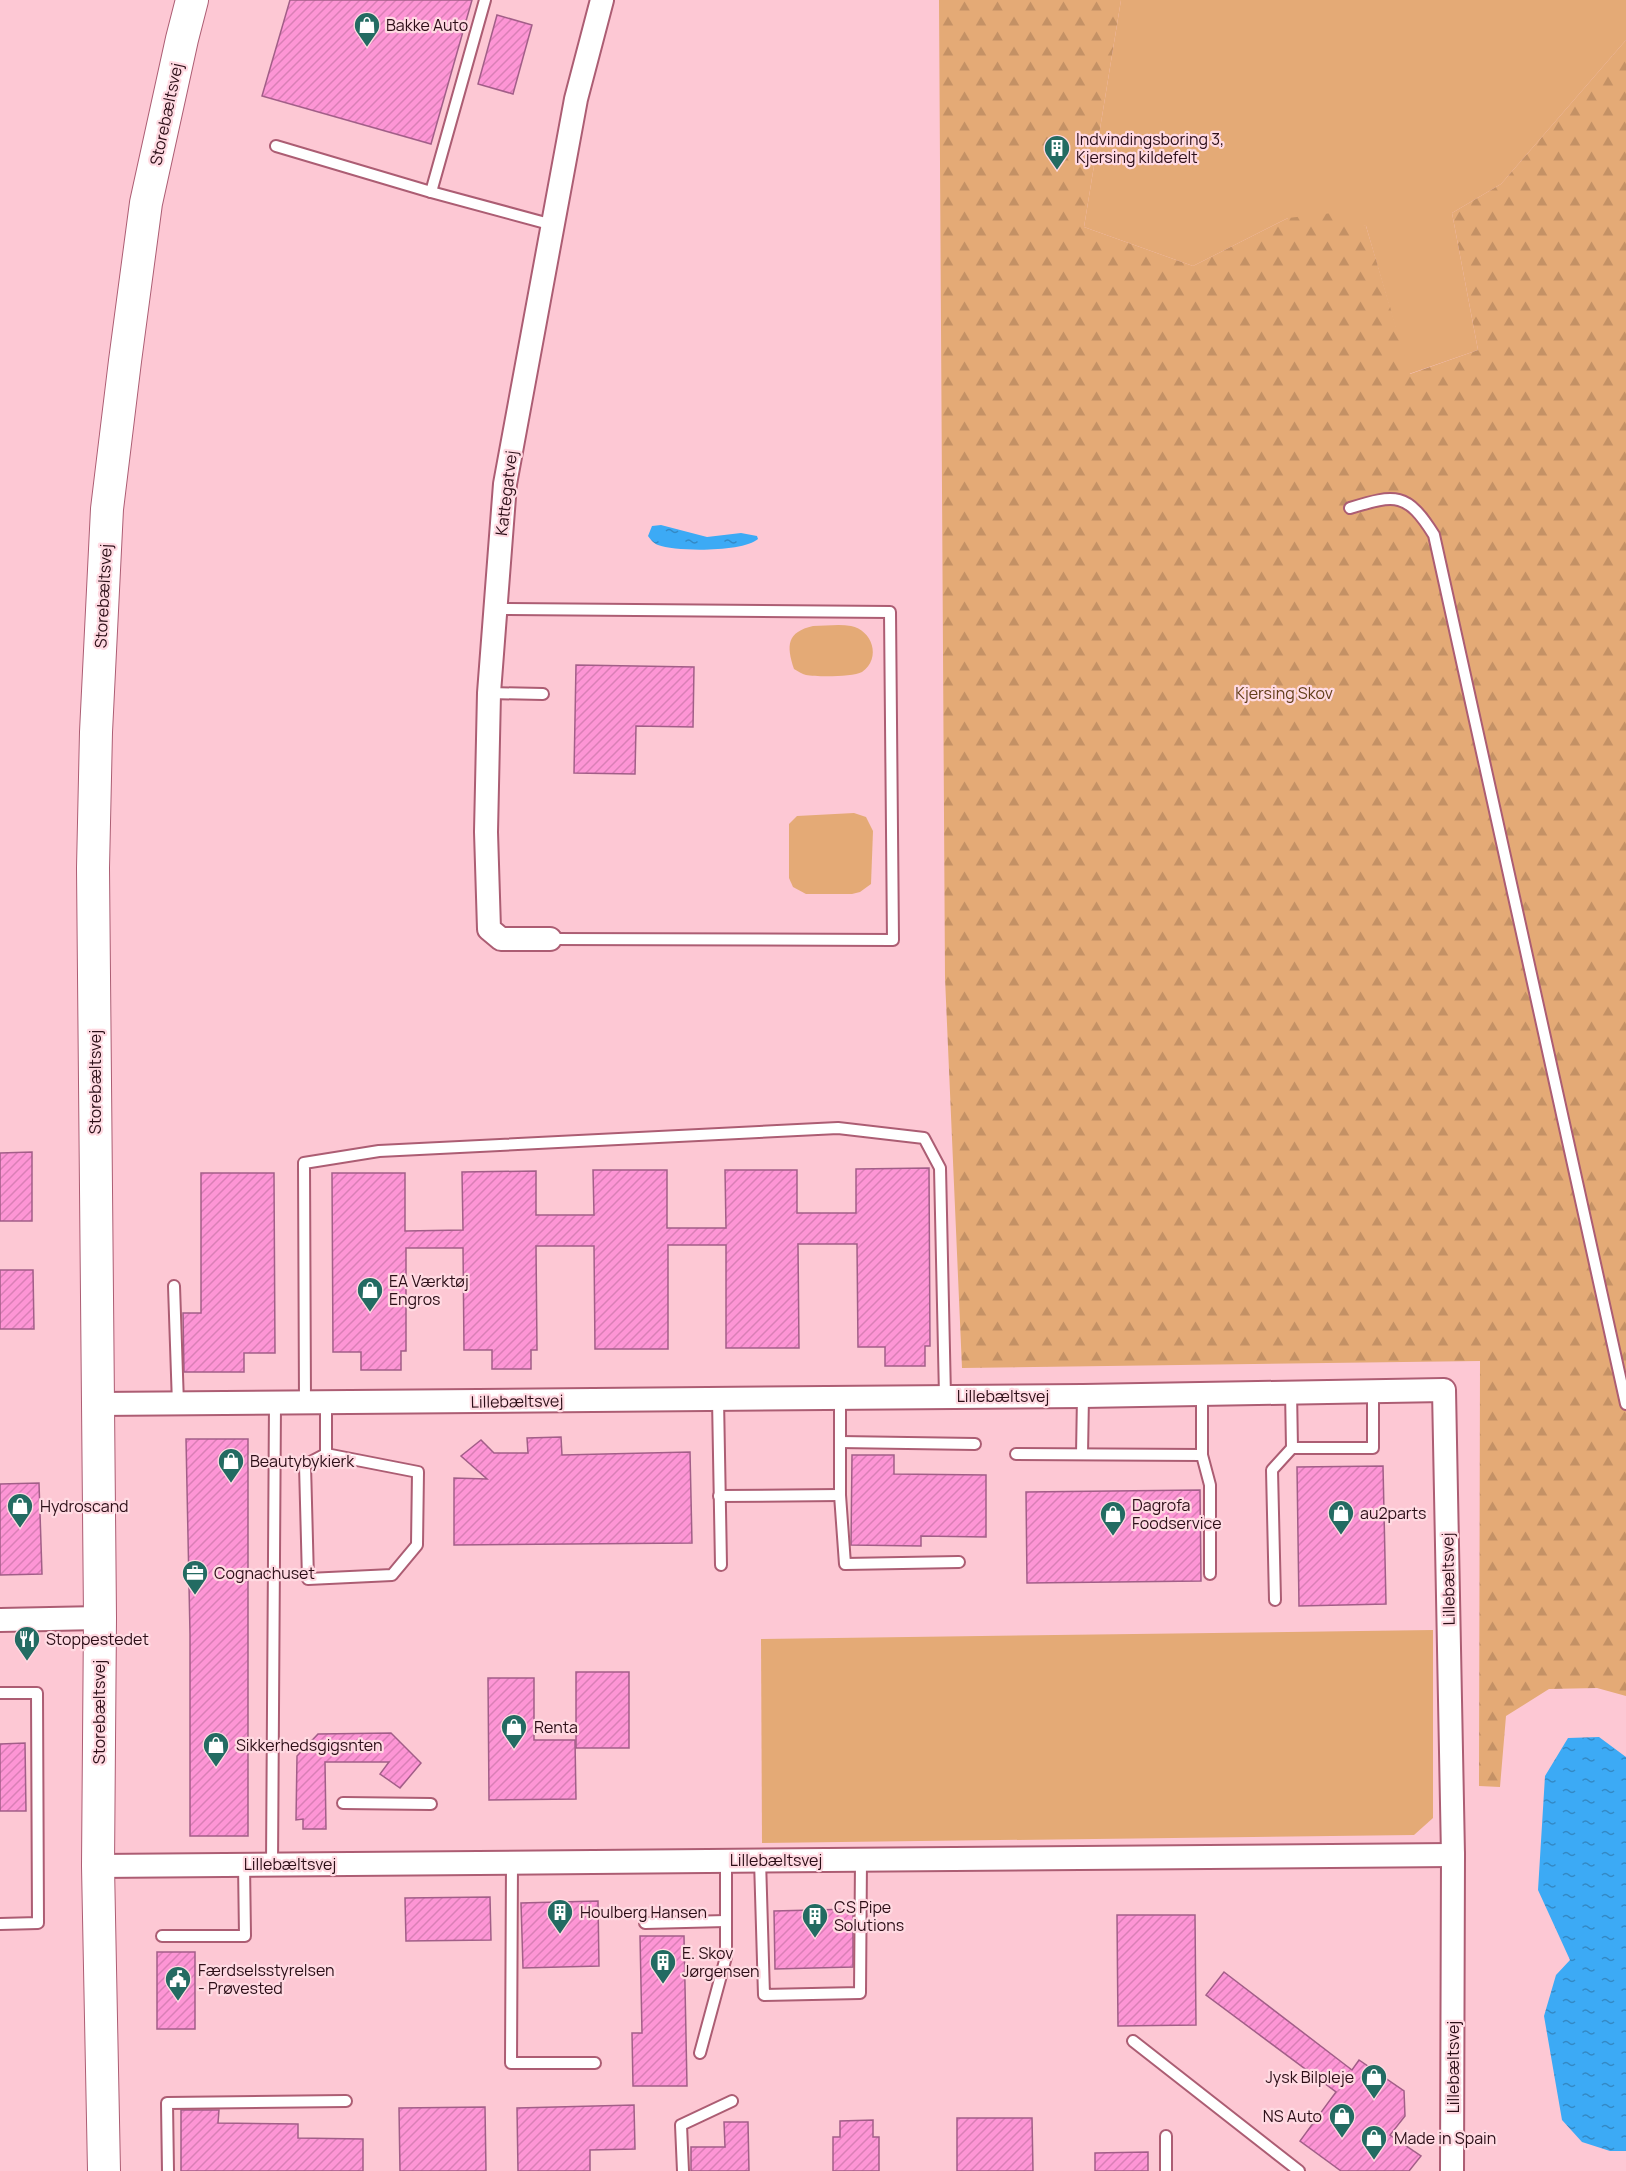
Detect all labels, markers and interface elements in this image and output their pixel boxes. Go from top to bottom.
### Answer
shop icon: Bakke Auto [352,10,382,48]
place label: Bakke Auto [386,14,468,36]
street label: Storebæltsvej [144,61,188,167]
place label: Indvindingsboring 3, Kjersing kildefelt [1076,128,1224,168]
building icon: Indvindingsboring 3, Kjersing kildefelt [1042,133,1072,171]
street label: Kattegatvej [490,449,522,537]
street label: Storebæltsvej [89,543,117,649]
park label: Kjersing Skov [1235,682,1333,704]
street label: Storebæltsvej [84,1030,106,1134]
place label: EA Værktøj Engros [389,1270,469,1310]
shop icon: EA Værktøj Engros [355,1275,385,1313]
street label: Lillebæltsvej [957,1385,1049,1407]
street label: Lillebæltsvej [470,1389,564,1413]
shop icon: Beautybykierk [216,1446,246,1484]
place label: Beautybykierk [250,1450,355,1472]
shop icon: Hydroscand [5,1491,35,1529]
place label: Dagrofa Foodservice [1132,1494,1222,1534]
place label: Hydroscand [40,1495,129,1517]
shop icon: au2parts [1326,1498,1356,1536]
shop icon: Dagrofa Foodservice [1098,1499,1128,1537]
place label: au2parts [1360,1502,1426,1524]
street label: Lillebæltsvej [1436,1532,1460,1626]
office icon: Cognachuset [180,1558,210,1596]
place label: Cognachuset [214,1562,315,1584]
restaurant icon: Stoppestedet [12,1624,42,1662]
place label: Stoppestedet [46,1628,149,1650]
street label: Storebæltsvej [88,1660,110,1764]
shop icon: Renta [499,1712,529,1750]
place label: Renta [534,1716,578,1738]
shop icon: Sikkerhedsgigsnten [201,1730,231,1768]
place label: Sikkerhedsgigsnten [236,1734,382,1756]
street label: Lillebæltsvej [730,1849,822,1871]
street label: Lillebæltsvej [244,1853,336,1875]
place label: CS Pipe Solutions [834,1896,904,1936]
building icon: Houlberg Hansen [545,1897,575,1935]
place label: Houlberg Hansen [580,1901,707,1923]
building icon: CS Pipe Solutions [800,1901,830,1939]
place label: E. Skov Jørgensen [682,1942,759,1982]
building icon: E. Skov Jørgensen [648,1947,678,1985]
place label: Færdselsstyrelsen - Prøvested [198,1959,335,1999]
public building icon: Færdselsstyrelsen - Prøvested [163,1964,193,2002]
street label: Lillebæltsvej [1442,2021,1464,2113]
shop icon: Jysk Bilpleje [1359,2062,1389,2100]
place label: Jysk Bilpleje [1265,2066,1354,2088]
shop icon: NS Auto [1327,2101,1357,2139]
place label: NS Auto [1263,2105,1322,2127]
shop icon: Made in Spain [1359,2123,1389,2161]
place label: Made in Spain [1394,2127,1496,2149]

